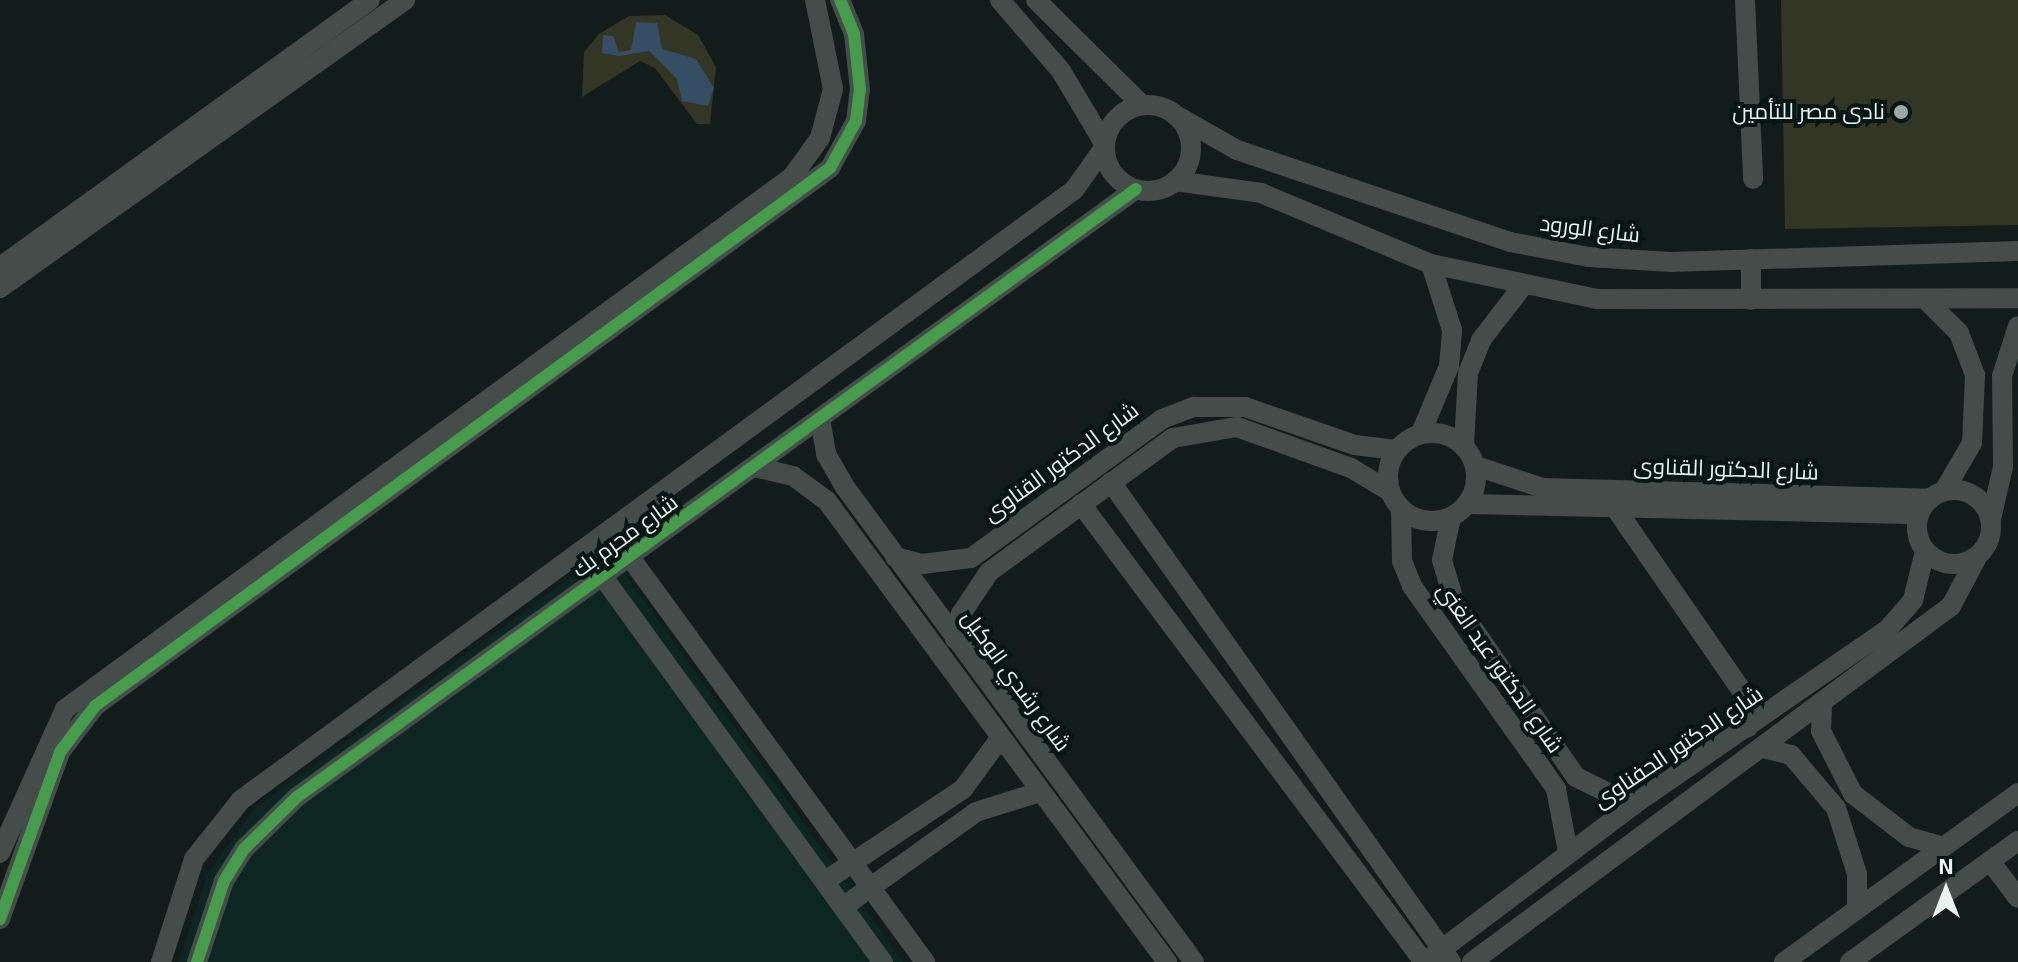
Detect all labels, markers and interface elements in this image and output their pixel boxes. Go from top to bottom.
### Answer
place label: نادى مصر للتأمين [1732,99,1885,125]
marker: نادى مصر للتأمين [1892,103,1910,121]
street label: شارع الورود [1538,210,1642,248]
street label: شارع الدكتور القناوى [978,397,1144,527]
street label: شارع الدكتور القناوى [1633,453,1819,485]
street label: شارع محرم بك [567,489,683,583]
street label: شارع الدكتور عبد الغني [1431,578,1569,758]
street label: شارع رشدي الوكيل [956,605,1076,757]
street label: شارع الدكتور الحفناوى [1588,680,1768,814]
text: N [1939,845,1953,887]
north arrow [1906,850,1986,930]

